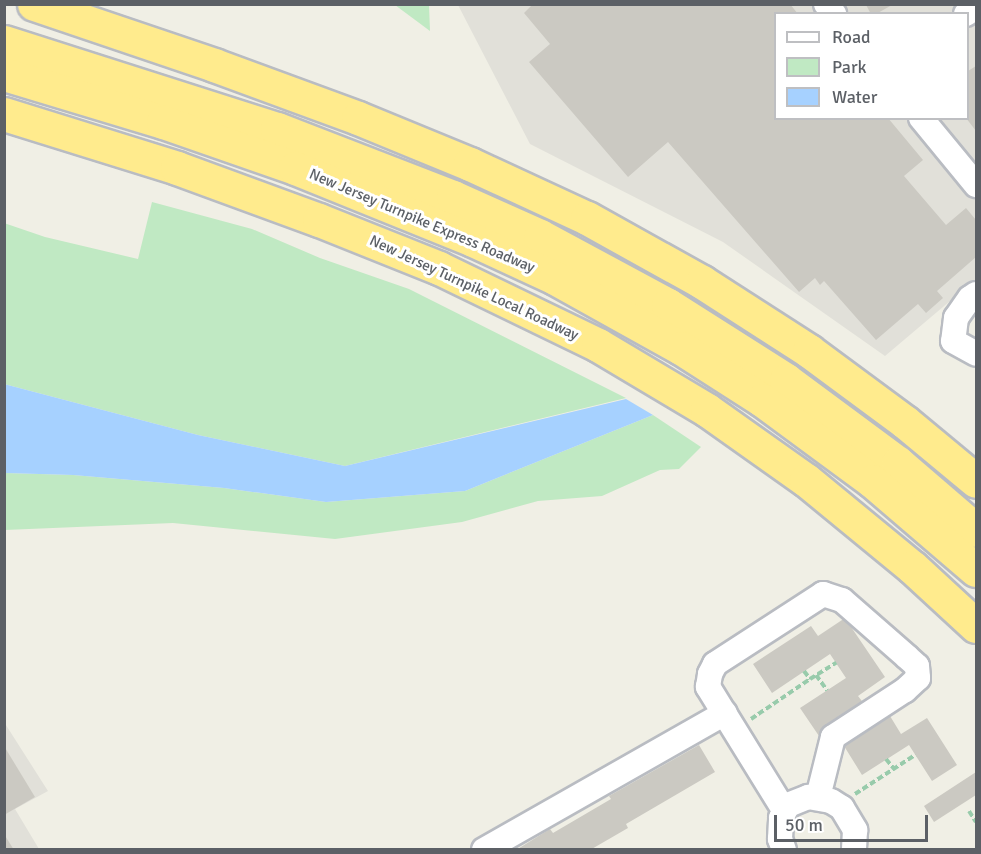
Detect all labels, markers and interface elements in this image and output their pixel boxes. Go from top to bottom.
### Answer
legend [774,12,969,120]
text: Road [832,26,871,48]
text: Park [832,56,867,78]
text: Water [832,86,877,108]
street label: New Jersey Turnpike Express Roadway [306,165,538,277]
street label: New Jersey Turnpike Local Roadway [367,232,581,344]
scale bar [777,803,932,841]
text: 50 m [785,814,823,836]

